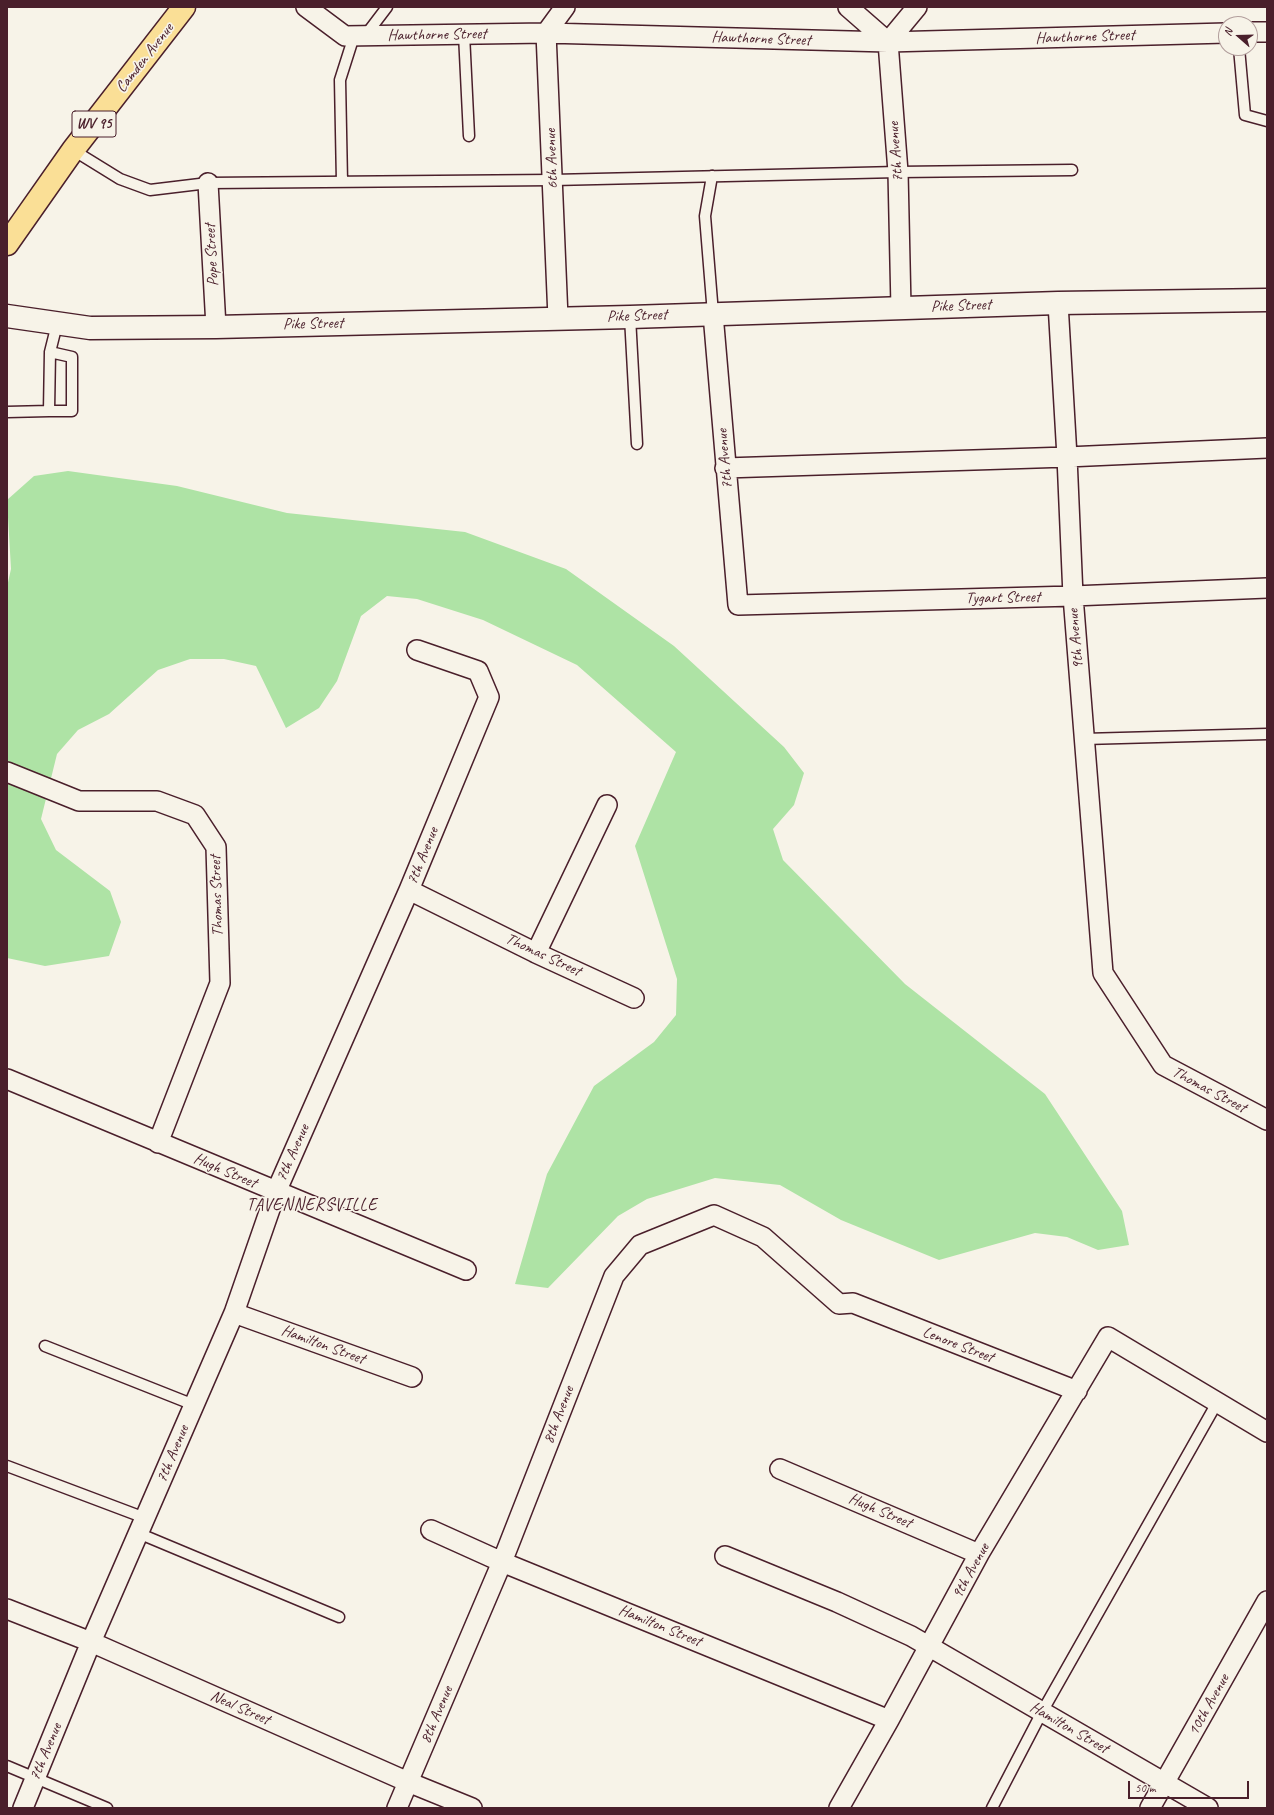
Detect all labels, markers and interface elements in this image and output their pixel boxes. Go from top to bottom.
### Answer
north arrow [1218,16,1258,56]
street label: Camden Avenue [112,19,178,97]
street label: Hawthorne Street [387,25,487,45]
street label: Hawthorne Street [1035,26,1135,48]
text: N [1220,27,1235,38]
street label: Hawthorne Street [711,28,811,50]
road number: WV 95 [72,111,116,137]
street label: 7th Avenue [884,121,908,183]
street label: 6th Avenue [541,128,563,190]
street label: Pope Street [201,223,223,287]
street label: Pike Street [931,295,991,317]
street label: Pike Street [607,305,667,327]
street label: Pike Street [283,314,343,334]
street label: 7th Avenue [713,428,737,490]
street label: Tygart Street [966,588,1040,608]
street label: 9th Avenue [1064,608,1088,670]
street label: 7th Avenue [403,824,443,888]
street label: Thomas Street [206,855,228,937]
street label: Thomas Street [502,929,584,981]
street label: Thomas Street [1169,1062,1249,1118]
street label: 7th Avenue [272,1122,314,1184]
street label: Hugh Street [191,1149,259,1193]
district label: TAVENNERSVILLE [248,1196,376,1216]
street label: Hamilton Street [279,1321,367,1369]
street label: Lenore Street [920,1323,996,1367]
street label: 8th Avenue [539,1383,579,1447]
street label: 7th Avenue [152,1422,194,1486]
street label: Hugh Street [846,1489,914,1533]
street label: 9th Avenue [948,1540,994,1602]
street label: Hamilton Street [616,1601,704,1651]
street label: 10th Avenue [1184,1671,1234,1739]
street label: 8th Avenue [416,1683,458,1747]
street label: Neal Street [207,1686,273,1730]
street label: Hamilton Street [1026,1698,1112,1758]
street label: 7th Avenue [25,1720,67,1784]
scale bar [1130,1773,1251,1799]
text: 50 m [1135,1780,1155,1796]

